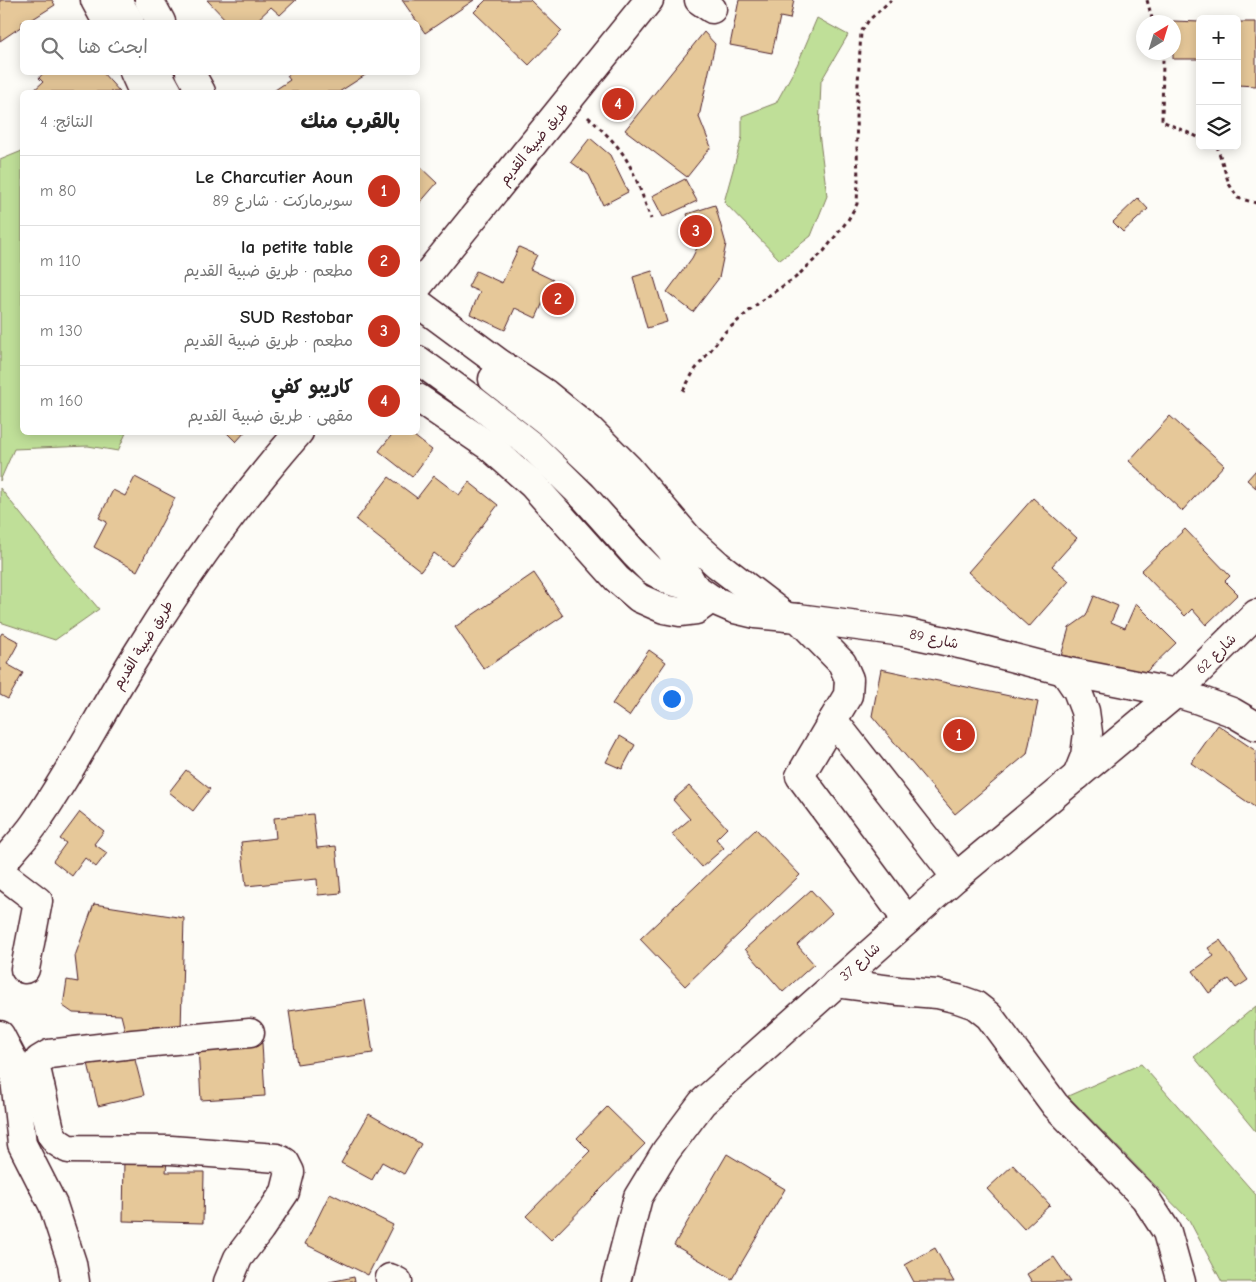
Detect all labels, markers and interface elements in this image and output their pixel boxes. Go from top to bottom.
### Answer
north arrow [1136,15,1181,60]
map controls [1196,15,1241,150]
button: + [1196,15,1241,60]
search box [20,20,420,75]
icon: search [38,34,66,62]
text: ابحث هنا [78,36,148,58]
button: − [1196,60,1241,105]
pin: 4 [602,85,634,123]
street label: طريق ضبية القديم [496,99,574,190]
button: layers [1196,105,1241,150]
text: بالقرب منك [300,109,400,133]
text: النتائج: 4 [40,113,93,131]
text: Le Charcutier Aoun [195,166,353,188]
text: 80 m [40,182,77,200]
text: 1 [381,182,387,200]
text: سوبرماركت · شارع 89 [212,192,353,210]
pin: 3 [680,212,712,250]
text: la petite table [241,236,353,258]
text: 110 m [40,252,81,270]
text: 2 [380,252,388,270]
text: مطعم · طريق ضبية القديم [184,262,353,280]
pin: 2 [542,280,574,318]
text: SUD Restobar [240,306,353,328]
text: 130 m [40,322,83,340]
text: 3 [380,322,388,340]
text: مطعم · طريق ضبية القديم [184,332,353,350]
text: كاريبو كفي [271,376,353,398]
text: 160 m [40,392,83,410]
text: 4 [380,392,388,410]
text: مقهى · طريق ضبية القديم [187,407,353,425]
street label: طريق ضبية القديم [109,598,179,693]
street label: شارع 89 [908,626,960,653]
street label: شارع 62 [1192,630,1240,678]
your location [659,686,685,712]
pin: 1 [943,716,975,754]
street label: شارع 37 [836,939,884,985]

